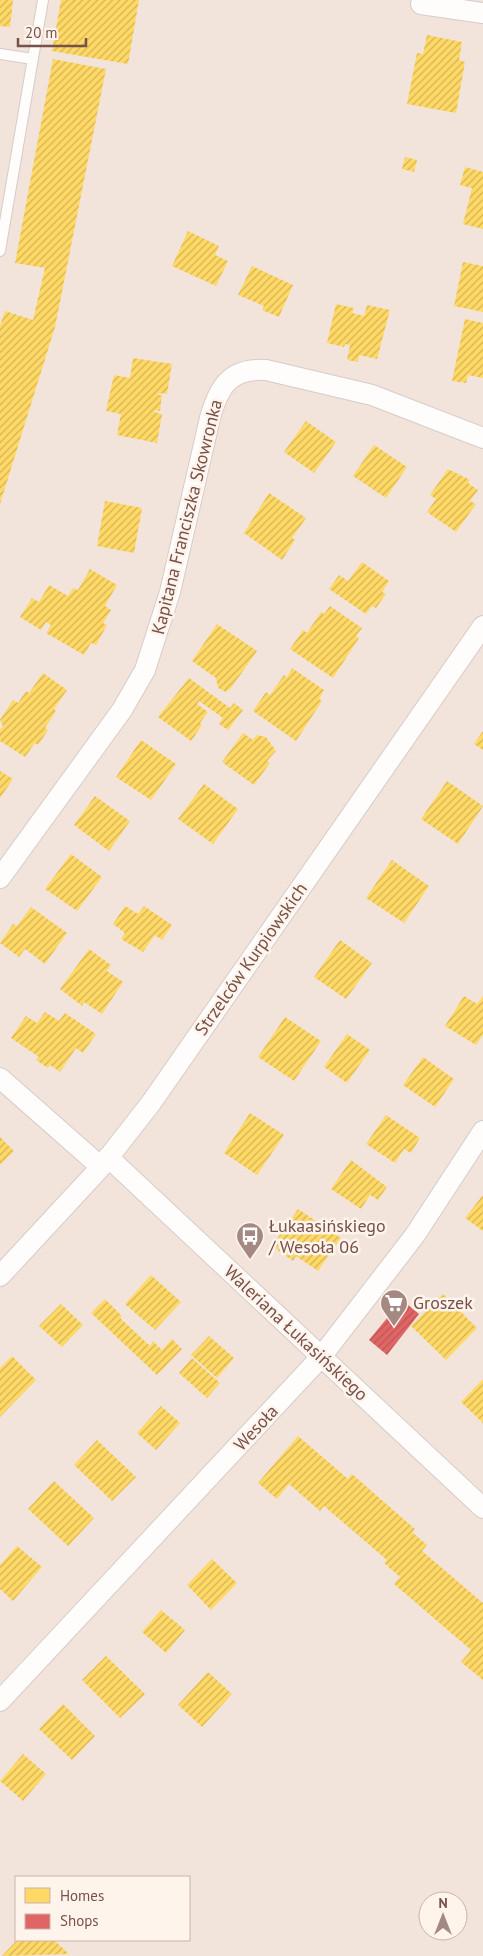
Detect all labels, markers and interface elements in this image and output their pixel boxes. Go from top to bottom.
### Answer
scale bar [18,15,85,47]
text: 20 m [25,23,58,42]
street label: Kapitana Franciszka Skowronka [146,397,227,637]
street label: Strzelców Kurpiowskich [189,878,312,1040]
place label: Łukaasińskiego / Wesoła 06 [268,1214,386,1258]
bus stop icon: Łukaasińskiego / Wesoła 06 [235,1221,265,1260]
street label: Waleriana Łukasińskiego [219,1260,373,1405]
supermarket icon: Groszek [379,1288,409,1327]
place label: Groszek [413,1291,473,1314]
street label: Wesoła [229,1400,283,1456]
legend [15,1876,190,1941]
text: Homes [60,1886,104,1905]
north arrow [418,1891,468,1941]
text: N [438,1894,448,1912]
text: Shops [60,1911,99,1930]

